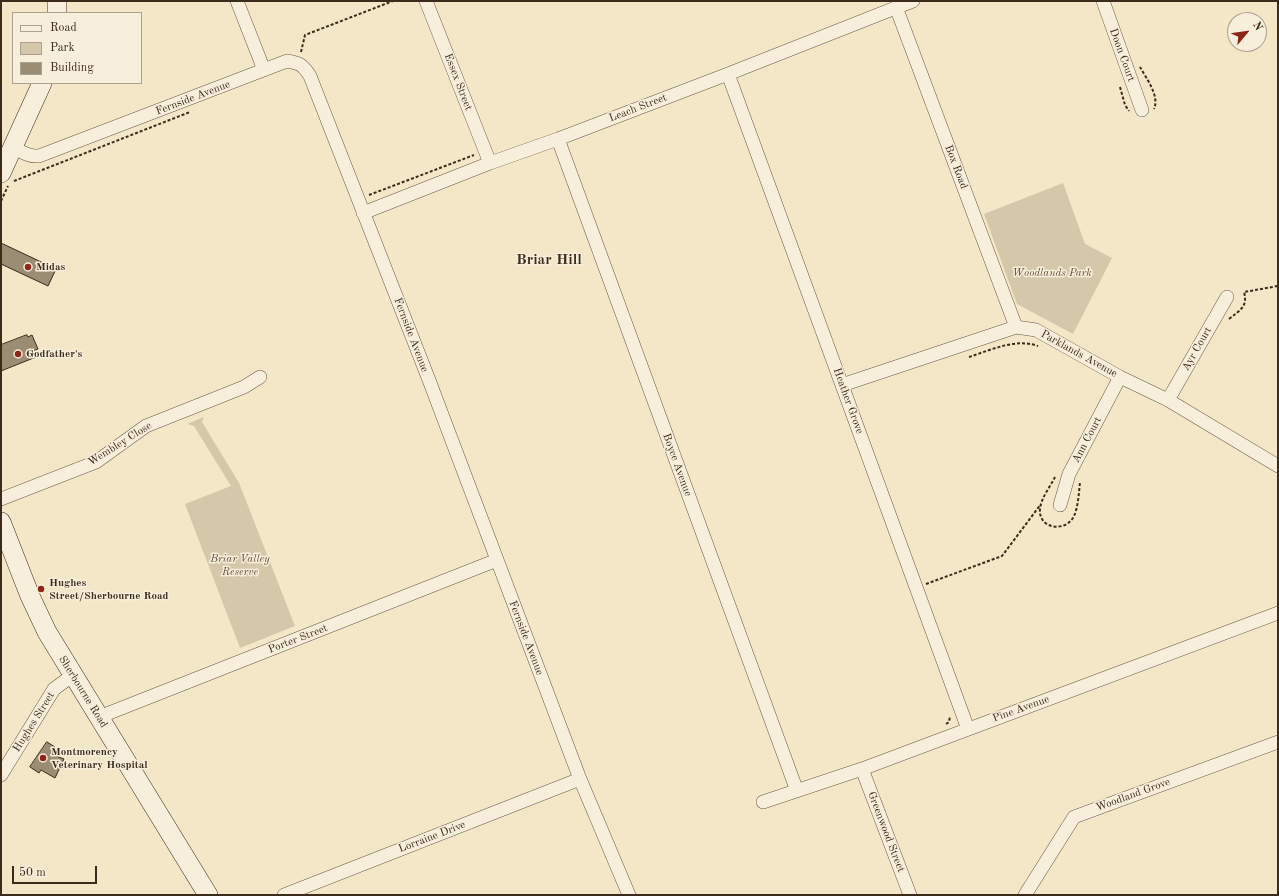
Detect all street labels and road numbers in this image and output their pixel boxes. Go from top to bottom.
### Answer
street label: Doon Court [1106,27,1138,83]
street label: Essex Street [441,52,475,112]
street label: Fernside Avenue [154,78,232,118]
street label: Leach Street [607,91,669,125]
street label: Box Road [942,143,970,191]
street label: Fernside Avenue [391,296,431,374]
street label: Ayr Court [1179,325,1215,373]
street label: Parklands Avenue [1038,327,1120,381]
street label: Heather Grove [830,366,866,436]
street label: Ann Court [1069,415,1105,465]
street label: Wembley Close [86,419,154,469]
street label: Boyce Avenue [659,432,695,498]
street label: Fernside Avenue [506,599,546,677]
street label: Porter Street [266,622,330,656]
street label: Sherbourne Road [56,654,110,730]
street label: Hughes Street [10,689,58,755]
street label: Pine Avenue [991,693,1051,725]
street label: Woodland Grove [1094,775,1172,815]
street label: Greenwood Street [865,790,907,874]
street label: Lorraine Drive [397,818,467,856]

